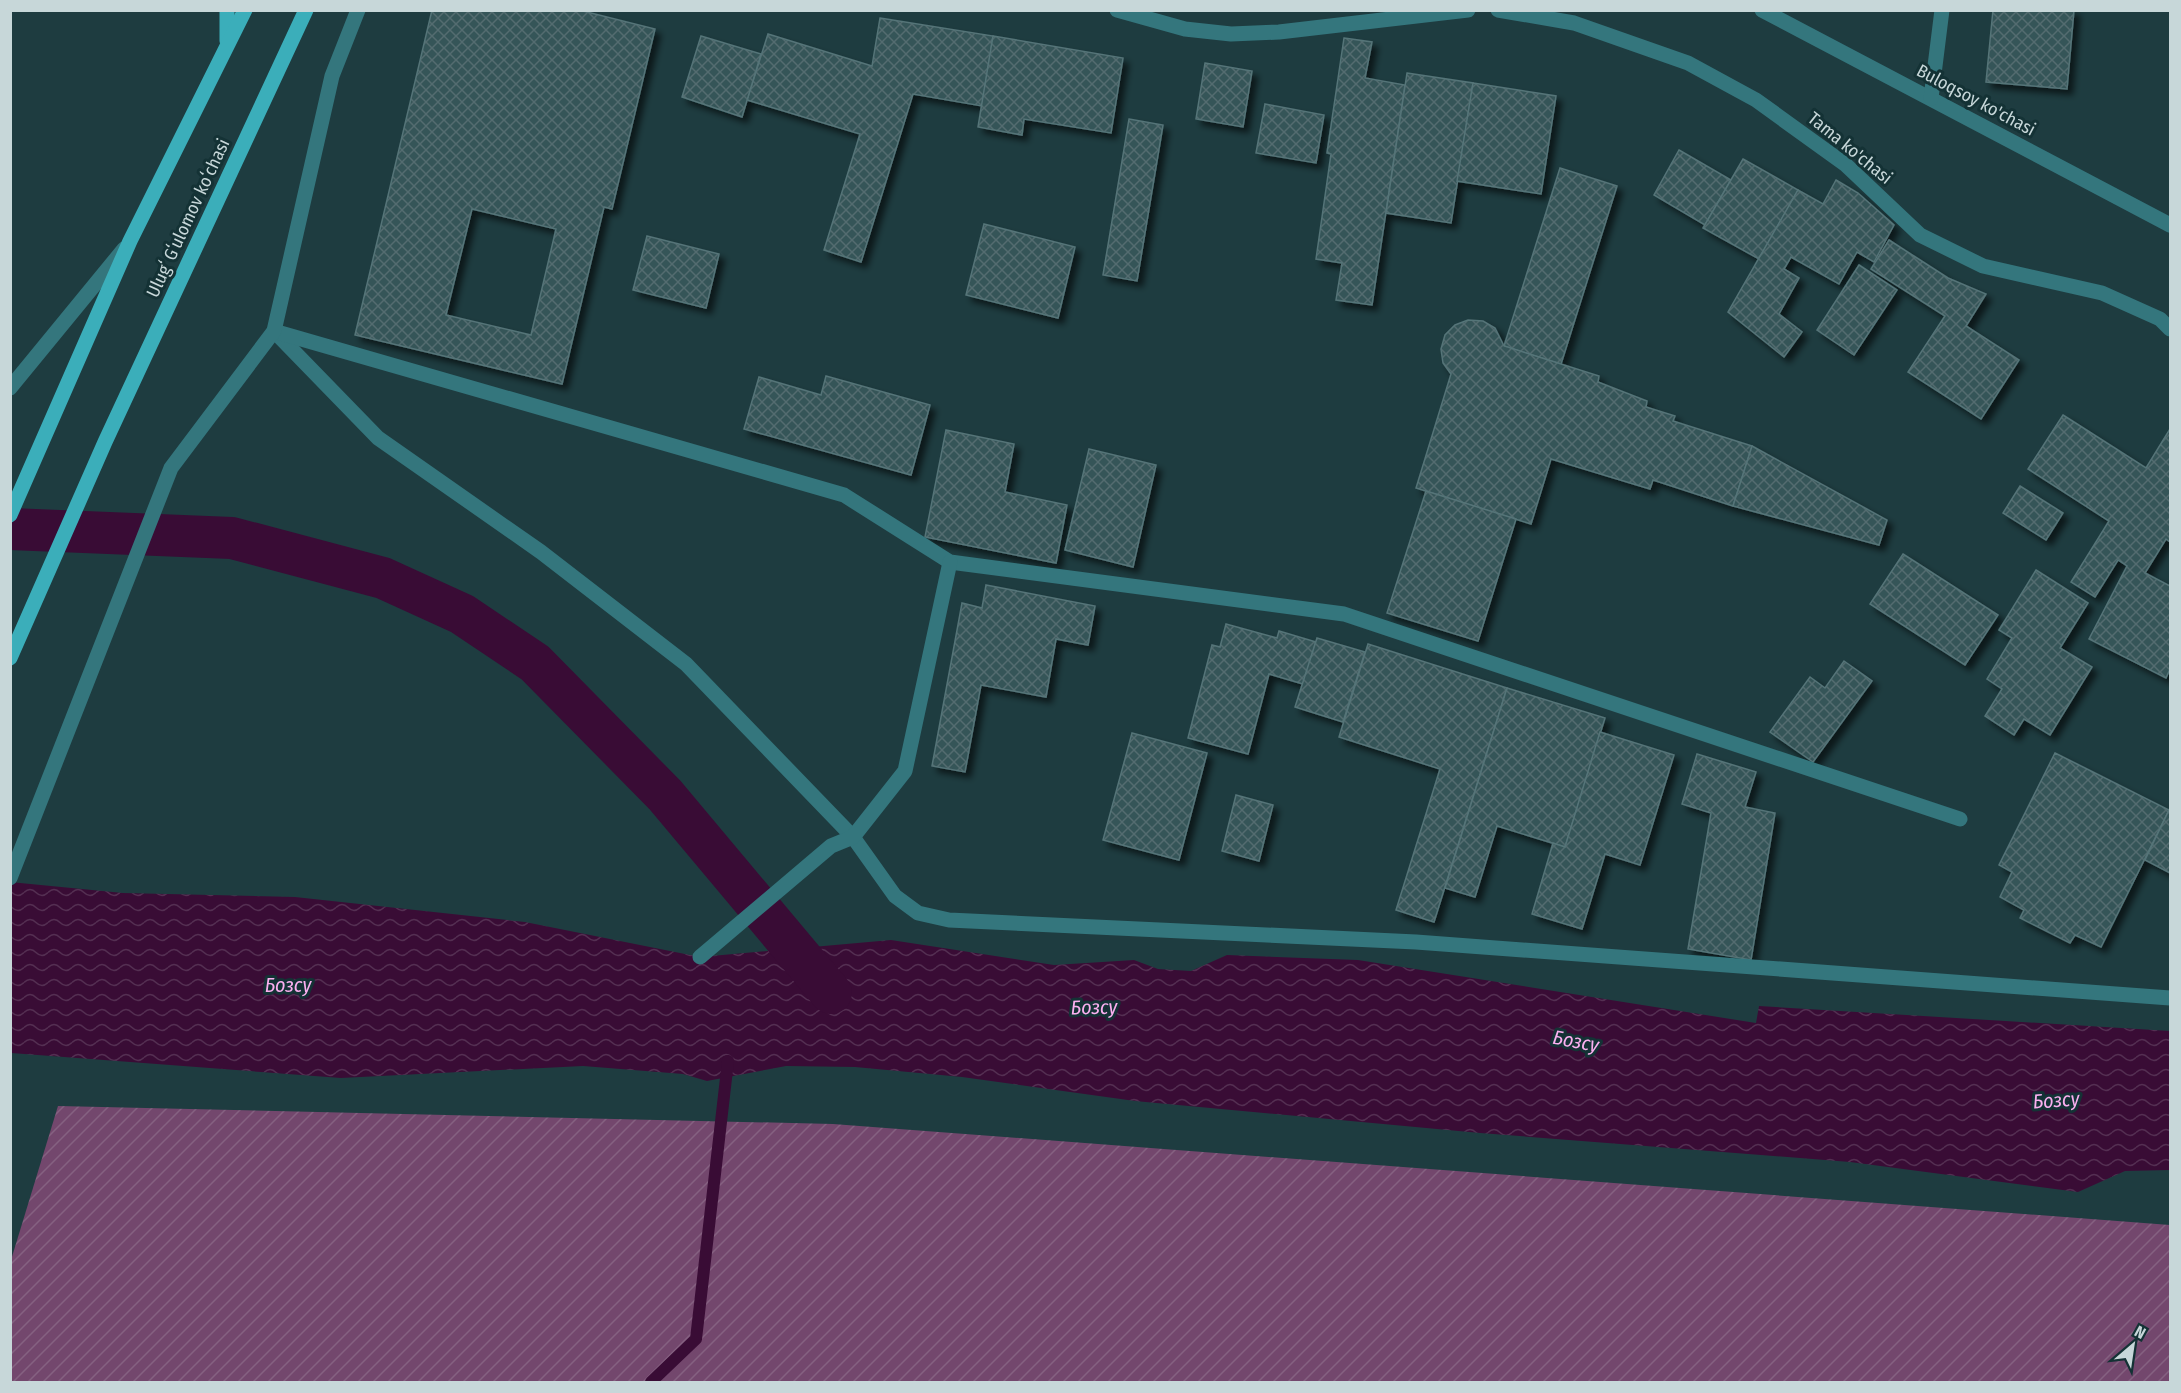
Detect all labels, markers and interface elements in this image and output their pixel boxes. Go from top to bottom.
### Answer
street label: Buloqsoy ko'chasi [1913,59,2039,141]
street label: Tama ko'chasi [1803,107,1897,189]
street label: Ulugʻ Gʻulomov koʻchasi [142,135,234,301]
water label: Бозсу [265,973,312,997]
water label: Бозсу [1070,995,1119,1019]
water label: Бозсу [1551,1025,1602,1057]
water label: Бозсу [2032,1086,2081,1114]
north arrow [2103,1315,2163,1375]
text: N [2131,1322,2149,1343]

